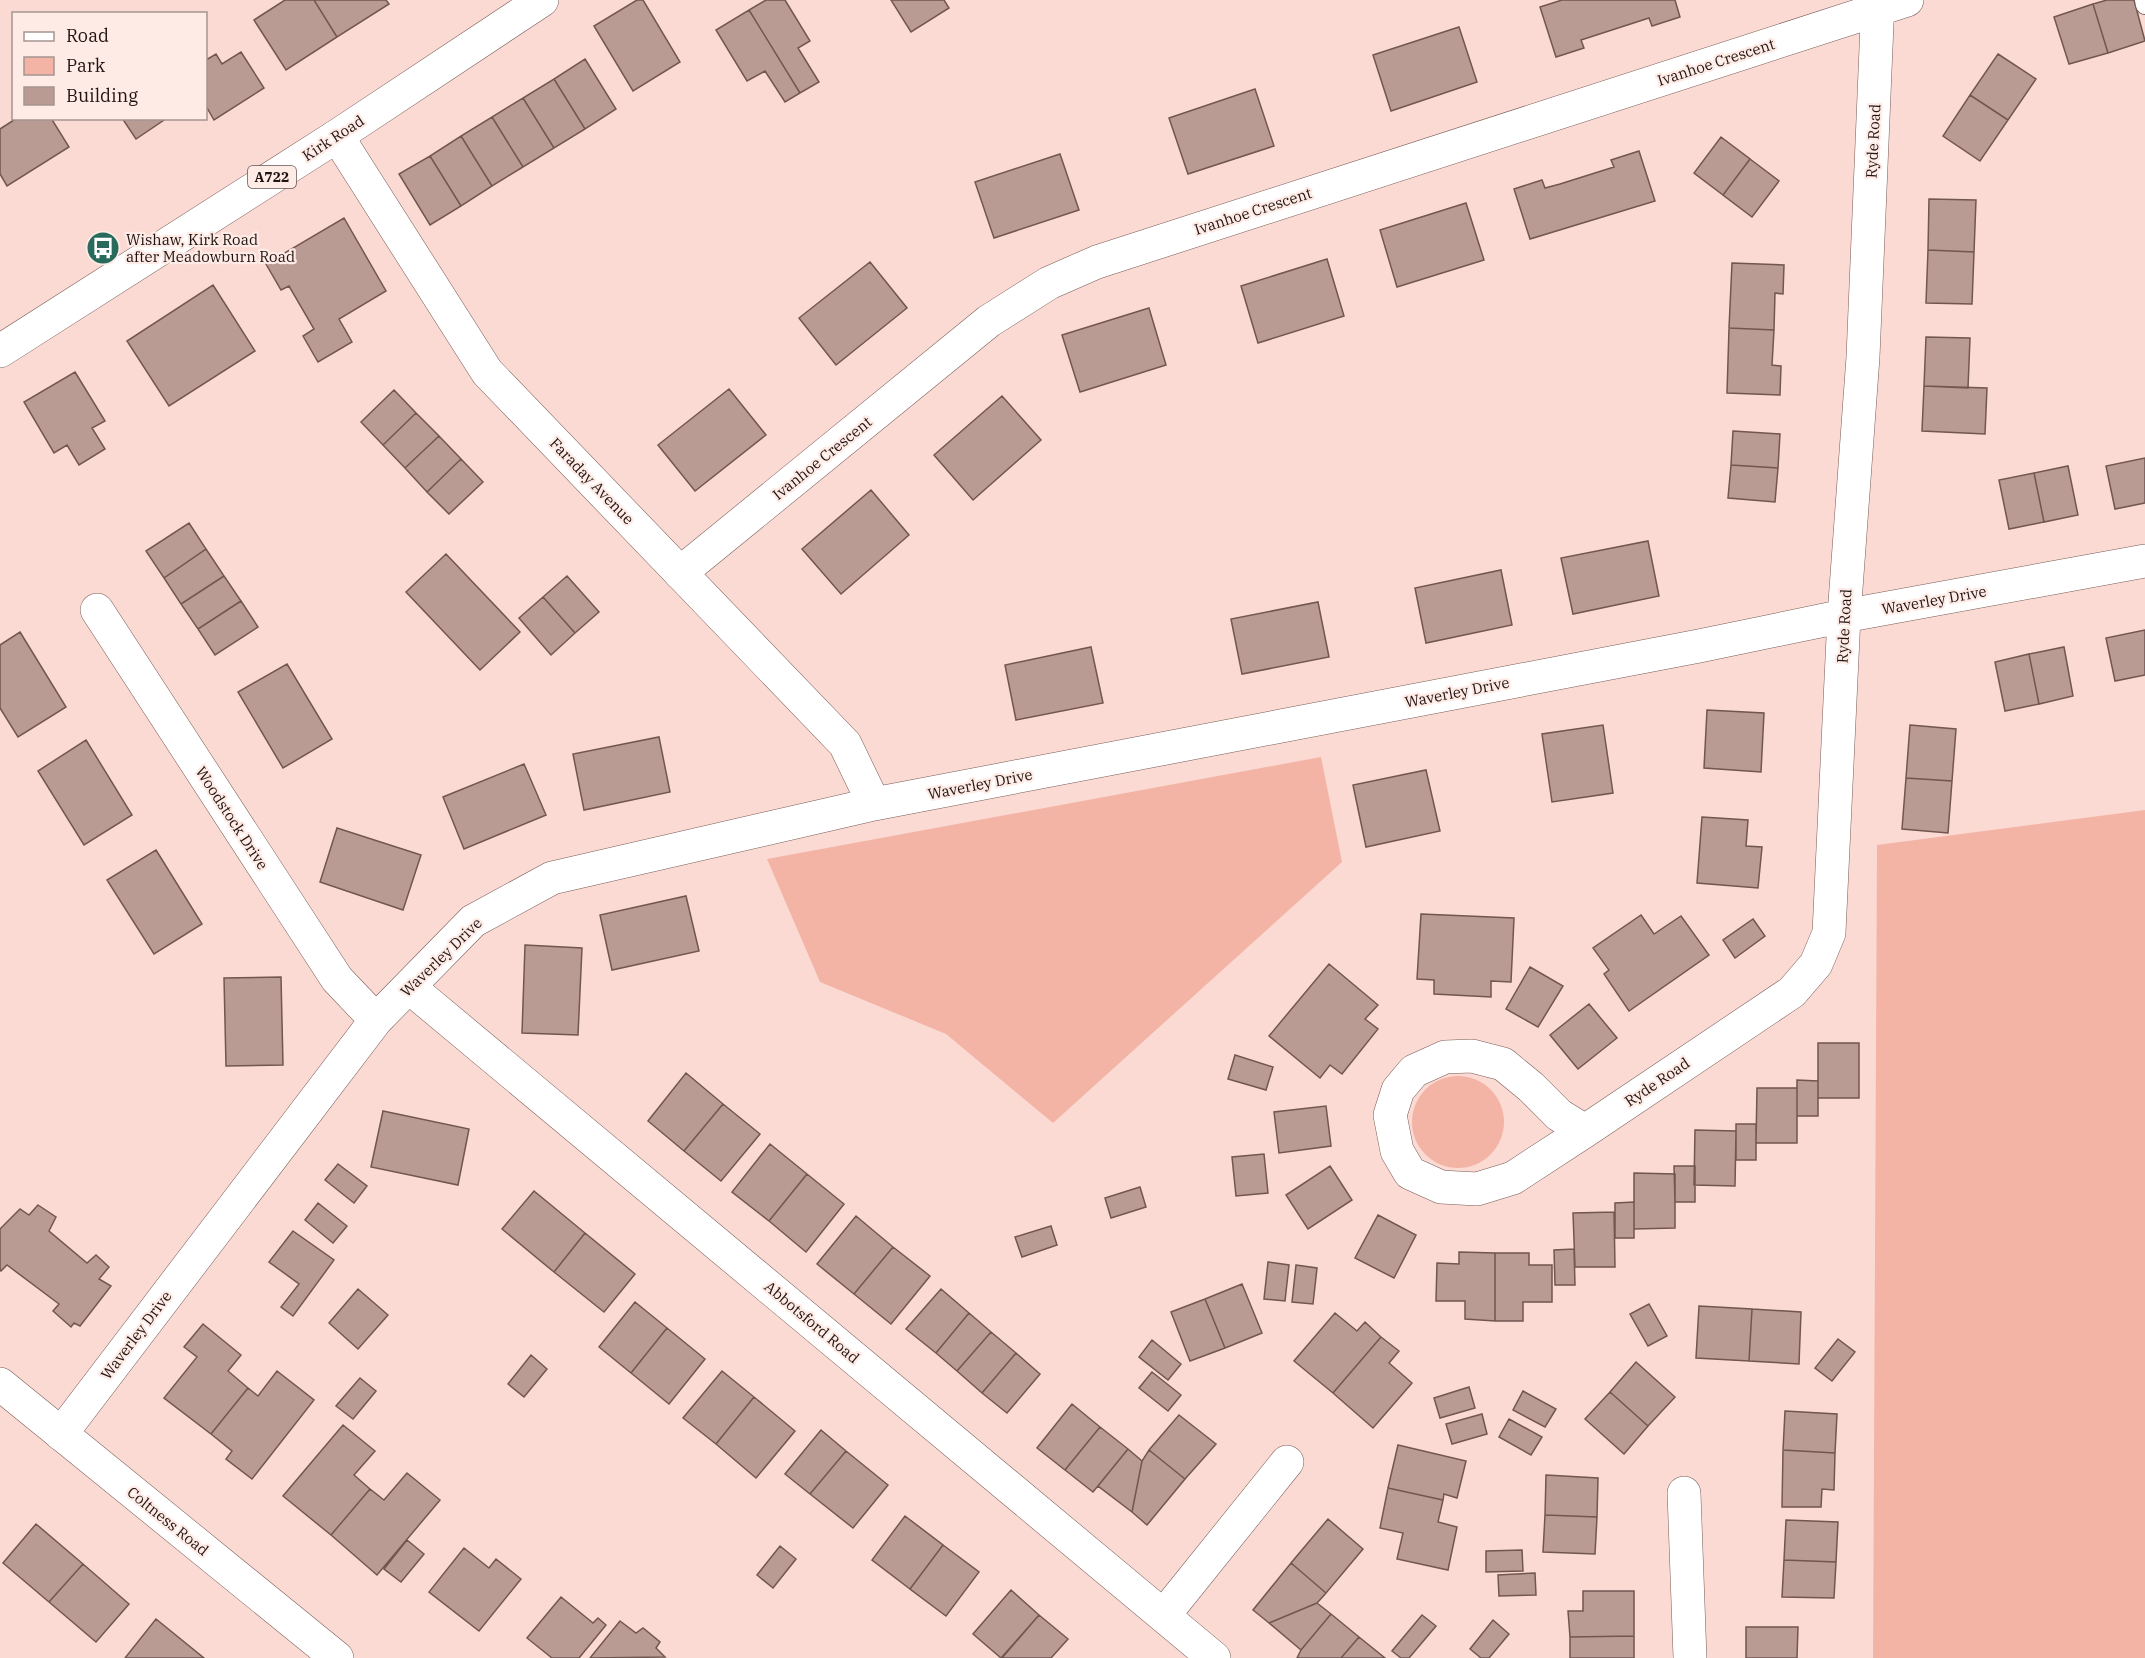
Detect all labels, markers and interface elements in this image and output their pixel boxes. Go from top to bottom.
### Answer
legend [12,12,207,120]
text: Road [66,24,109,47]
street label: Ivanhoe Crescent [1655,34,1777,90]
text: Park [66,54,106,77]
text: Building [66,84,138,107]
street label: Ryde Road [1862,103,1884,179]
street label: Kirk Road [298,111,368,165]
road number: A722 [248,166,296,188]
street label: Ivanhoe Crescent [1192,183,1314,239]
bus stop icon: Wishaw, Kirk Road after Meadowburn Road [85,230,121,266]
place label: Wishaw, Kirk Road after Meadowburn Road [126,230,295,266]
street label: Ivanhoe Crescent [769,412,875,504]
street label: Faraday Avenue [546,434,638,528]
street label: Waverley Drive [1880,581,1988,619]
street label: Ryde Road [1833,588,1855,664]
street label: Waverley Drive [1403,673,1511,711]
street label: Woodstock Drive [192,763,272,873]
street label: Waverley Drive [926,765,1034,803]
street label: Waverley Drive [396,913,486,1001]
street label: Ryde Road [1621,1053,1693,1111]
street label: Abbotsford Road [761,1277,863,1367]
street label: Waverley Drive [97,1287,175,1383]
street label: Coltness Road [123,1482,213,1560]

